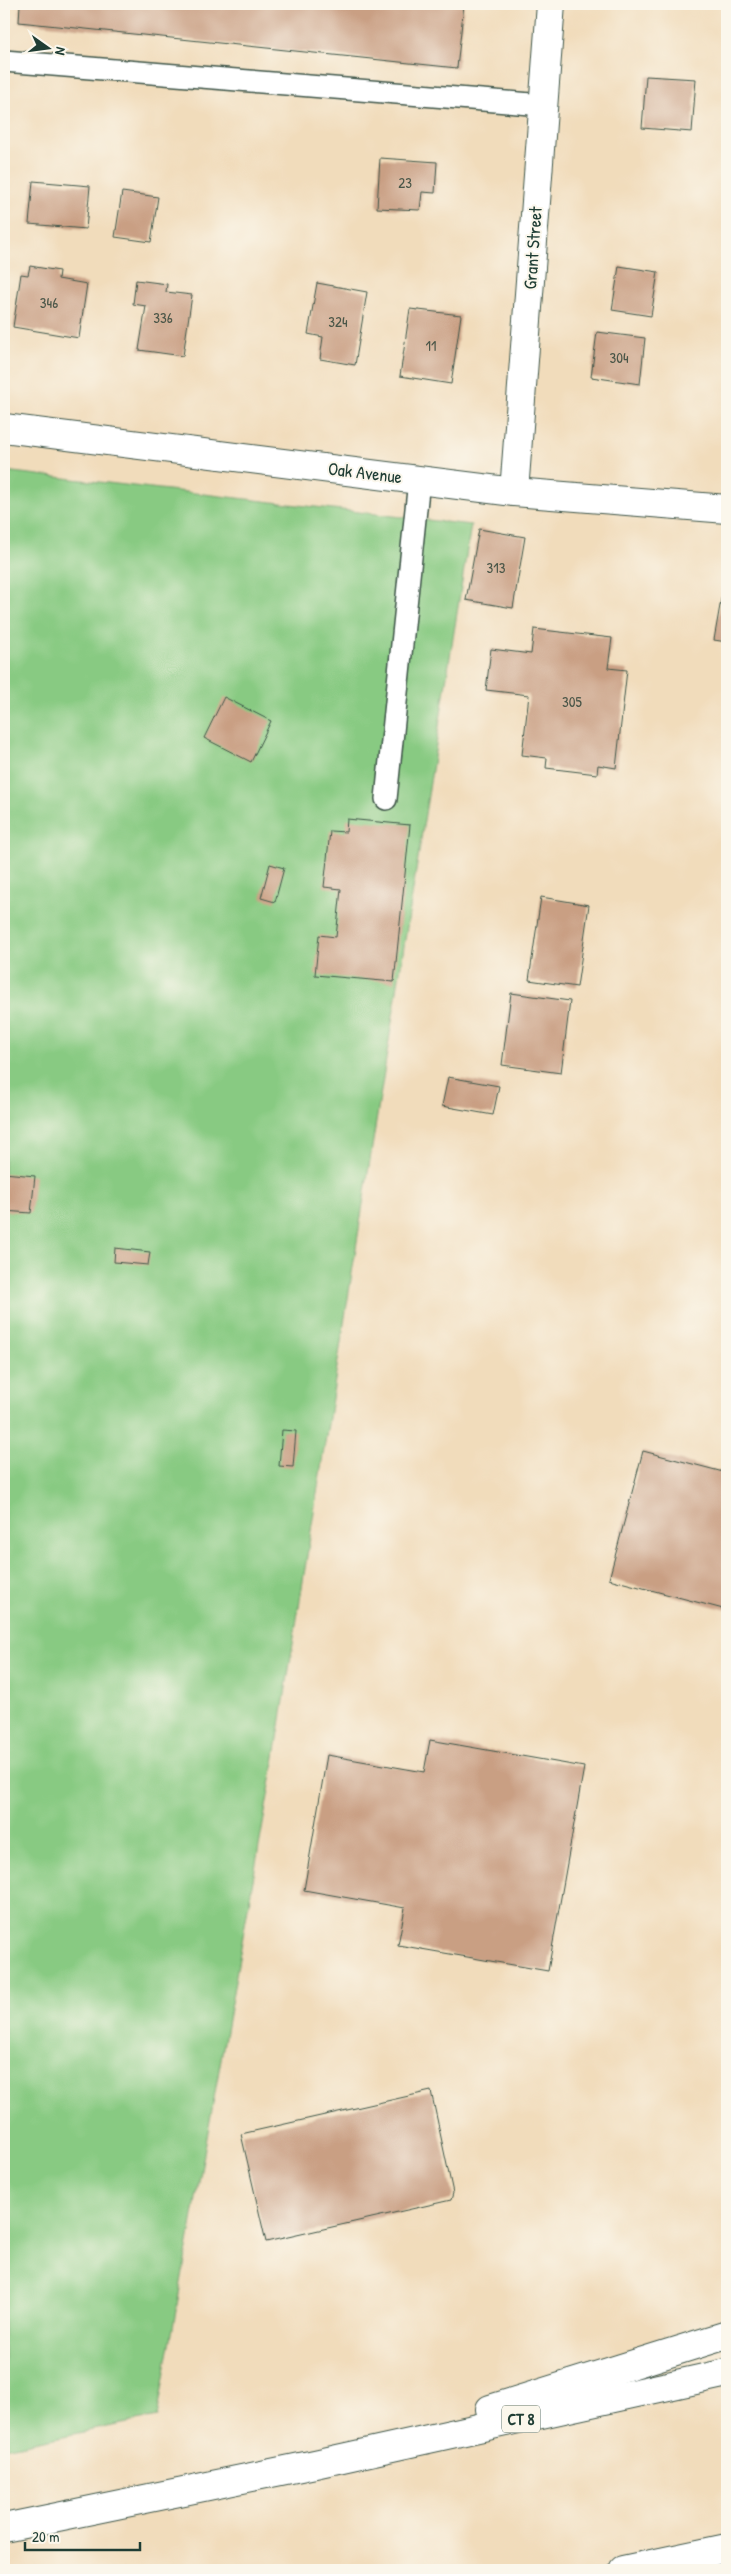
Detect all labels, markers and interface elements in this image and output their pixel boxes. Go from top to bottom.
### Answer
north arrow [22,22,72,72]
text: N [51,45,71,58]
house number: 23 [398,172,412,193]
street label: Grant Street [517,205,548,290]
house number: 346 [40,292,58,313]
house number: 336 [153,307,173,328]
house number: 324 [328,311,348,332]
house number: 11 [426,335,436,356]
house number: 304 [609,347,629,368]
street label: Oak Avenue [327,456,403,489]
house number: 313 [487,557,506,578]
house number: 305 [562,691,583,712]
road number: CT 8 [502,2406,540,2432]
scale bar [25,2519,140,2551]
text: 20 m [32,2526,59,2547]

